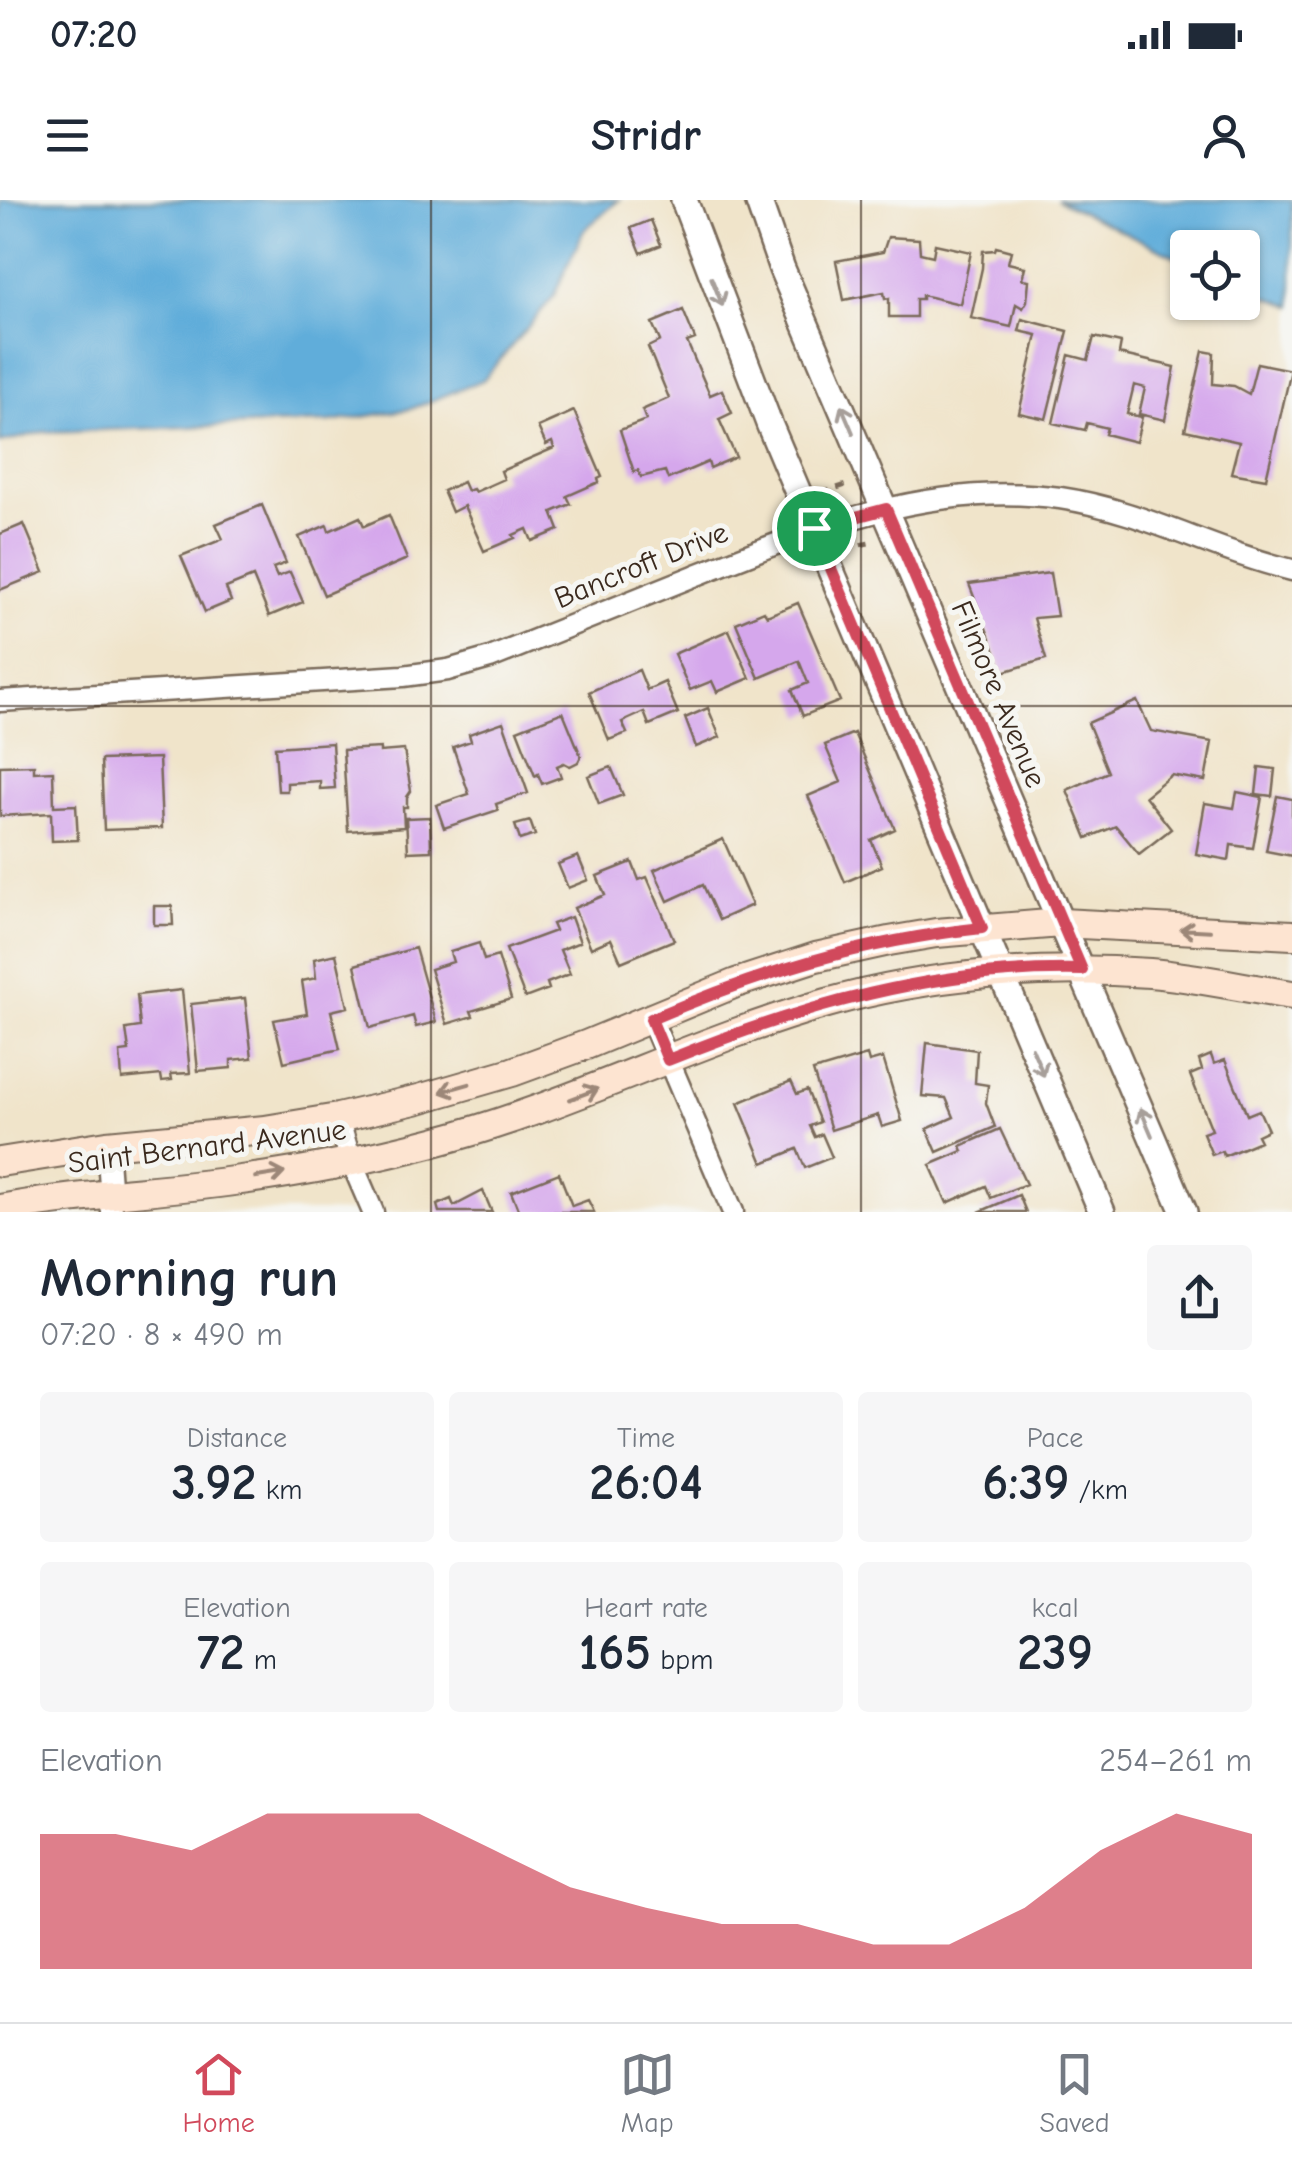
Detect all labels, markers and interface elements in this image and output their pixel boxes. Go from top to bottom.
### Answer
text: 07:20 [50,13,137,57]
icon: menu [40,108,95,163]
icon: person [1197,108,1252,163]
text: Stridr [591,109,701,161]
map controls [1170,230,1260,320]
button: locate [1170,230,1260,320]
one-way arrow [709,275,727,306]
one-way arrow [837,404,855,435]
pin [772,486,857,571]
icon: arrive [787,501,842,556]
street label: Bancroft Drive [549,515,733,616]
street label: Filmore Avenue [944,596,1054,793]
one-way arrow [1179,920,1211,939]
one-way arrow [1030,1046,1048,1077]
one-way arrow [440,1080,471,1098]
one-way arrow [568,1084,599,1102]
one-way arrow [1136,1107,1154,1138]
street label: Saint Bernard Avenue [66,1112,348,1181]
one-way arrow [253,1165,286,1184]
button: share [1147,1245,1252,1350]
text: Morning run [40,1246,338,1310]
text: 07:20 · 8 × 490 m [40,1316,283,1353]
text: Distance [187,1422,287,1454]
text: Time [617,1422,675,1454]
text: Pace [1027,1422,1083,1454]
text: 3.92 [172,1454,256,1512]
text: 26:04 [589,1454,703,1512]
text: 6:39 [982,1454,1070,1512]
text: km [256,1474,302,1506]
text: /km [1070,1474,1128,1506]
text: Elevation [183,1592,291,1624]
text: Heart rate [584,1592,708,1624]
text: kcal [1031,1592,1079,1624]
text: 72 [197,1624,244,1682]
text: 165 [579,1624,651,1682]
text: 239 [1017,1624,1093,1682]
text: m [244,1644,277,1676]
text: bpm [651,1644,713,1676]
text: Elevation [40,1742,163,1779]
text: 254–261 m [1099,1742,1252,1779]
tab: Home [182,2047,255,2139]
tab: Map [620,2047,675,2139]
tab: Saved [1040,2047,1110,2139]

